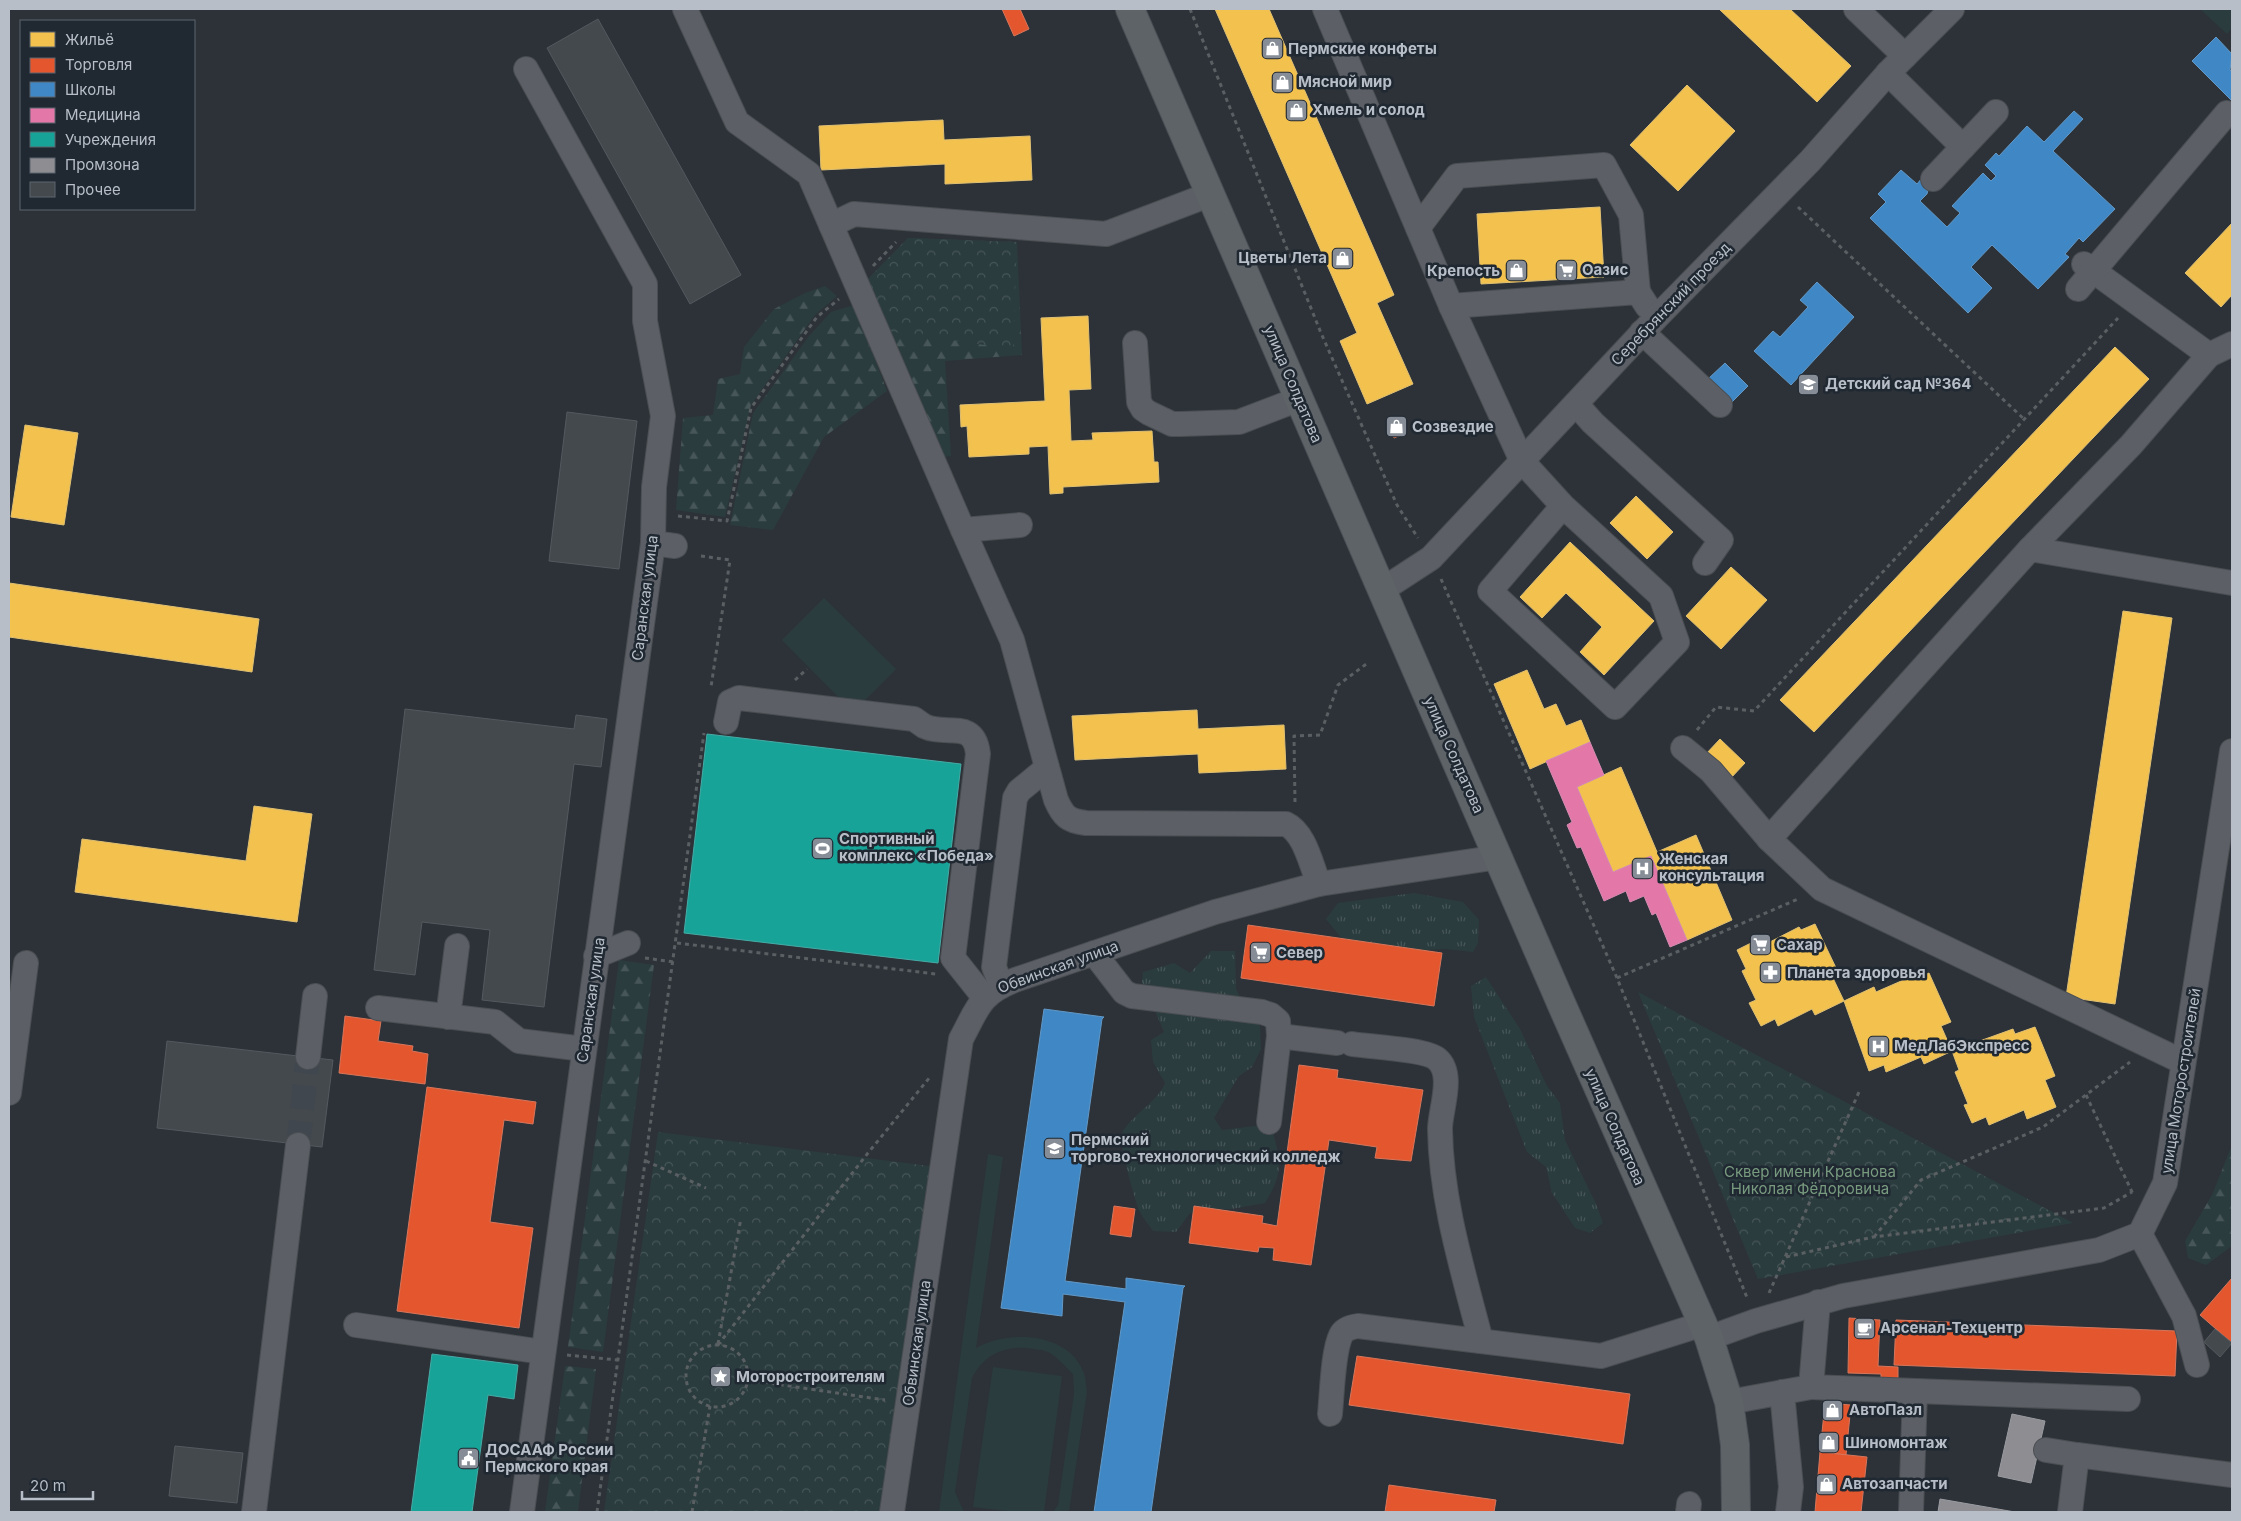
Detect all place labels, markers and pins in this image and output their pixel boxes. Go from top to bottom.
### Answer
shop icon: Пермские конфеты [1260,37,1284,61]
place label: Пермские конфеты [1288,39,1437,58]
shop icon: Мясной мир [1270,70,1294,94]
place label: Мясной мир [1298,72,1392,91]
shop icon: Хмель и солод [1284,98,1308,122]
place label: Хмель и солод [1312,100,1425,119]
shop icon: Цветы Лета [1331,246,1355,270]
place label: Цветы Лета [1238,248,1327,267]
supermarket icon: Оазис [1554,258,1578,282]
shop icon: Крепость [1504,259,1528,283]
place label: Оазис [1582,260,1628,279]
place label: Крепость [1427,261,1500,280]
school or university icon: Детский сад №364 [1797,372,1821,396]
place label: Детский сад №364 [1825,374,1971,393]
shop icon: Созвездие [1384,415,1408,439]
place label: Созвездие [1412,417,1494,436]
place label: Спортивный комплекс «Победа» [839,829,994,865]
sports icon: Спортивный комплекс «Победа» [811,836,835,860]
place label: Женская консультация [1659,849,1764,885]
hospital icon: Женская консультация [1631,856,1655,880]
supermarket icon: Сахар [1748,933,1772,957]
place label: Сахар [1776,935,1823,954]
supermarket icon: Север [1248,941,1272,965]
place label: Север [1276,943,1323,962]
pharmacy icon: Планета здоровья [1759,961,1783,985]
place label: Планета здоровья [1787,963,1926,982]
hospital icon: МедЛабЭкспресс [1866,1034,1890,1058]
place label: МедЛабЭкспресс [1894,1036,2030,1055]
place label: Пермский торгово-технологический колледж [1071,1130,1341,1166]
school or university icon: Пермский торгово-технологический колледж [1043,1137,1067,1161]
cafe icon: Арсенал-Техцентр [1852,1316,1876,1340]
place label: Арсенал-Техцентр [1880,1318,2023,1337]
place icon: Моторостроителям [708,1365,732,1389]
place label: Моторостроителям [736,1367,885,1386]
shop icon: АвтоПазл [1821,1398,1845,1422]
place label: АвтоПазл [1849,1400,1922,1419]
shop icon: Шиномонтаж [1817,1431,1841,1455]
place label: Шиномонтаж [1845,1433,1948,1452]
place label: ДОСААФ России Пермского края [485,1440,613,1476]
public building icon: ДОСААФ России Пермского края [457,1447,481,1471]
shop icon: Автозапчасти [1814,1472,1838,1496]
place label: Автозапчасти [1842,1474,1948,1493]

